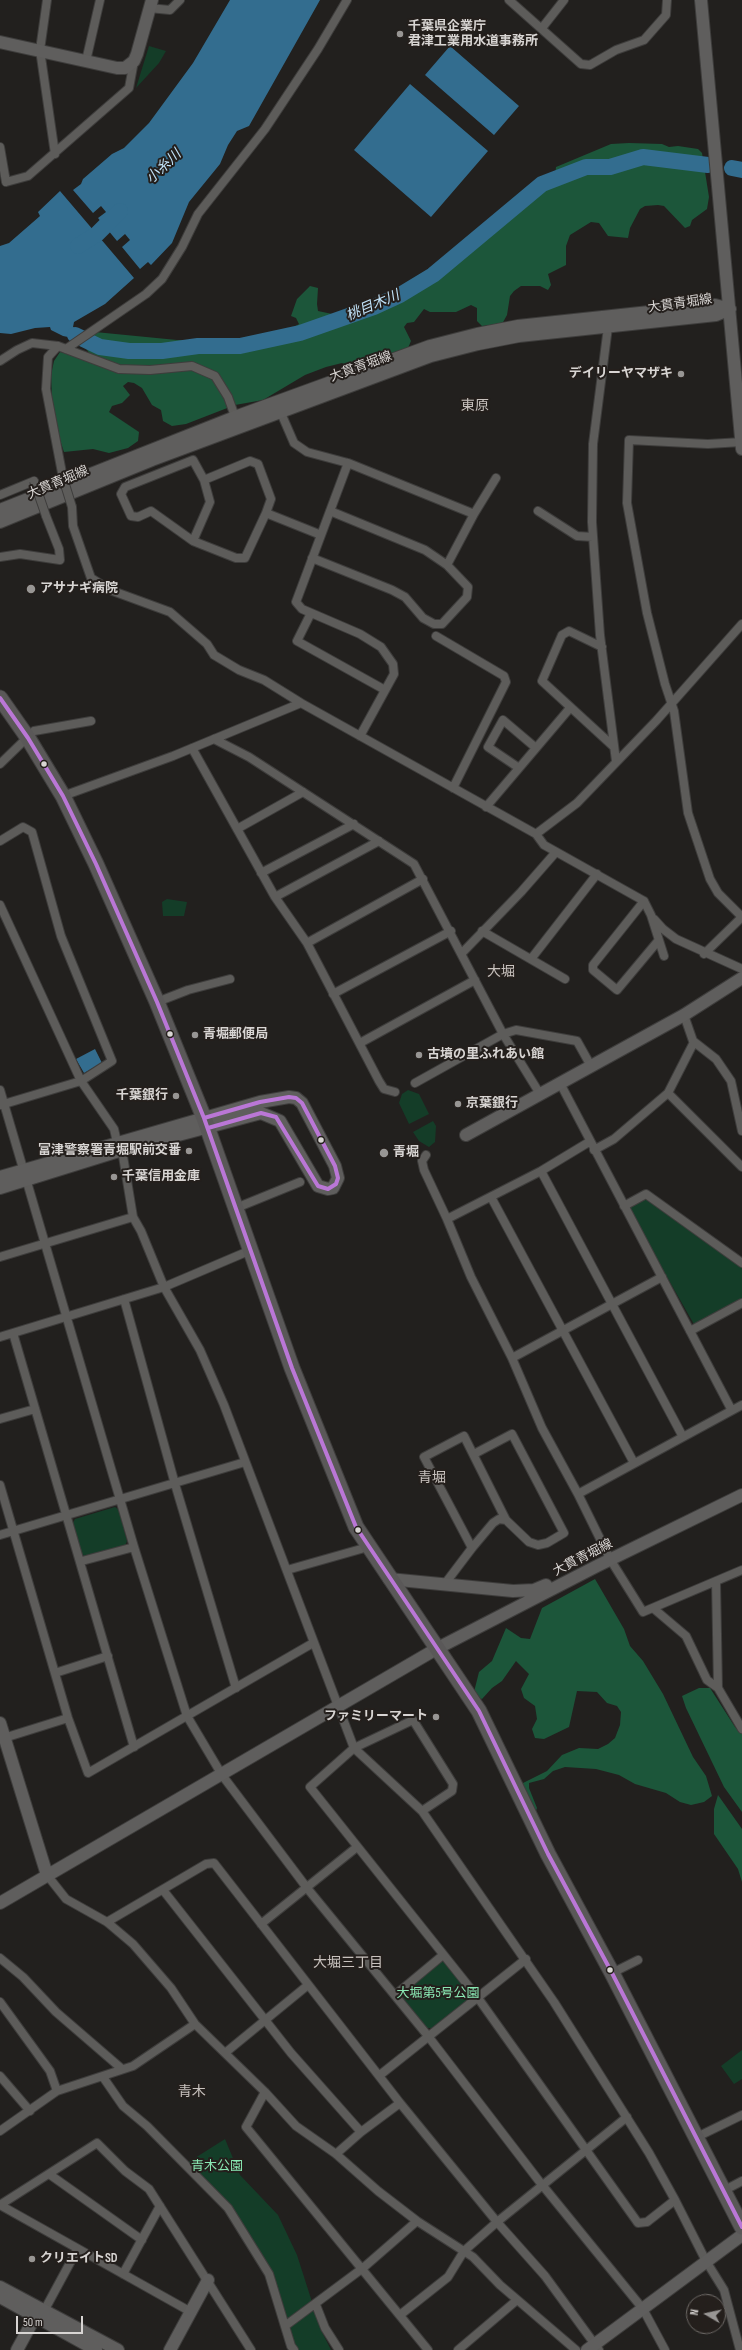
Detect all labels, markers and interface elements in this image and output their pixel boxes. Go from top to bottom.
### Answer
place label: 千葉県企業庁 君津工業用水道事務所 [408,19,538,50]
marker: 千葉県企業庁 君津工業用水道事務所 [395,29,405,39]
water label: 小糸川 [143,146,185,188]
water label: 桃目木川 [344,287,402,325]
street label: 大貫青堀線 [647,292,713,316]
street label: 大貫青堀線 [328,349,394,385]
place label: デイリーヤマザキ [569,366,673,382]
marker: デイリーヤマザキ [676,369,686,379]
district label: 東原 [461,398,489,414]
street label: 大貫青堀線 [25,463,91,503]
place label: アサナギ病院 [40,581,118,597]
marker: アサナギ病院 [25,583,37,595]
unlabelled marker [39,759,49,769]
district label: 大堀 [487,964,515,980]
place label: 青堀郵便局 [203,1027,268,1043]
unlabelled marker [165,1029,175,1039]
marker: 青堀郵便局 [190,1030,200,1040]
place label: 古墳の里ふれあい館 [427,1047,544,1063]
marker: 古墳の里ふれあい館 [414,1050,424,1060]
place label: 千葉銀行 [116,1088,168,1104]
marker: 千葉銀行 [171,1091,181,1101]
place label: 京葉銀行 [466,1096,518,1112]
marker: 京葉銀行 [453,1099,463,1109]
unlabelled marker [316,1135,326,1145]
place label: 富津警察署青堀駅前交番 [38,1143,181,1159]
place label: 青堀 [393,1145,419,1161]
marker: 富津警察署青堀駅前交番 [184,1146,194,1156]
marker: 青堀 [378,1147,390,1159]
place label: 千葉信用金庫 [122,1169,200,1185]
marker: 千葉信用金庫 [109,1172,119,1182]
district label: 青堀 [418,1470,446,1486]
unlabelled marker [353,1525,363,1535]
street label: 大貫青堀線 [551,1536,615,1580]
place label: ファミリーマート [324,1709,428,1725]
marker: ファミリーマート [431,1712,441,1722]
district label: 大堀三丁目 [313,1955,383,1971]
unlabelled marker [605,1965,615,1975]
park label: 大堀第5号公園 [396,1986,480,2002]
district label: 青木 [178,2084,206,2100]
park label: 青木公園 [191,2159,243,2175]
place label: クリエイトSD [40,2251,118,2267]
marker: クリエイトSD [27,2254,37,2264]
north arrow [686,2294,726,2334]
scale bar [18,2308,85,2334]
text: N [688,2308,702,2316]
text: 50 m [23,2315,43,2330]

